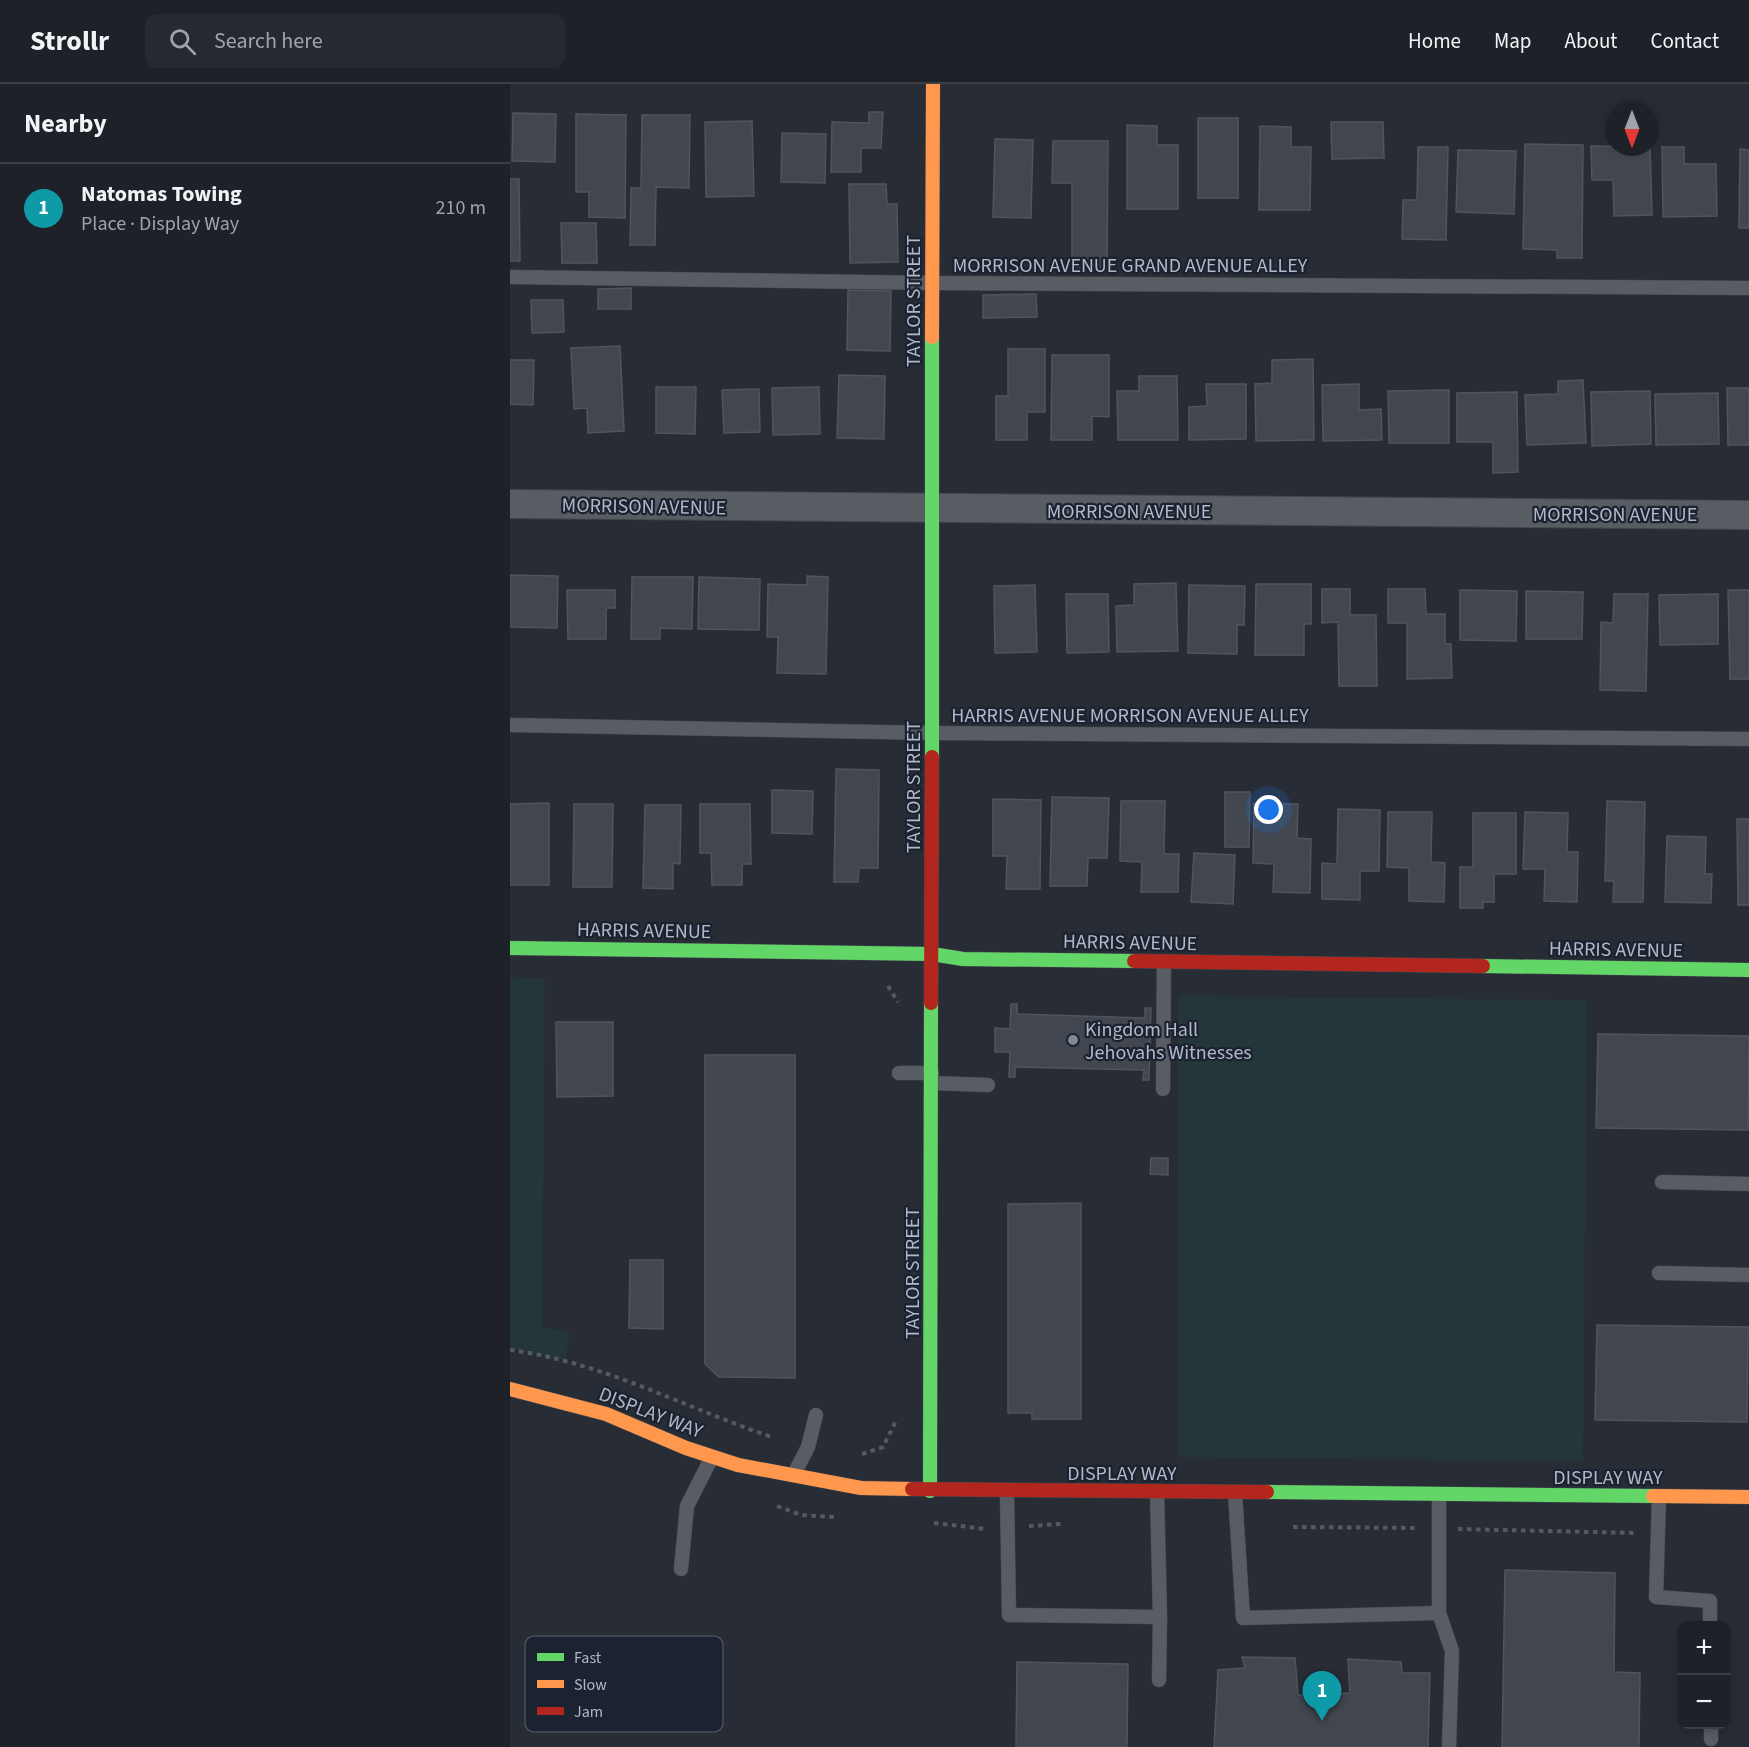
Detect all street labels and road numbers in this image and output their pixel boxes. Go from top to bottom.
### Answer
street label: TAYLOR STREET [900,235,928,367]
street label: MORRISON AVENUE GRAND AVENUE ALLEY [953,252,1308,280]
street label: MORRISON AVENUE [561,492,726,522]
street label: MORRISON AVENUE [1047,498,1211,526]
street label: MORRISON AVENUE [1533,501,1697,529]
street label: HARRIS AVENUE MORRISON AVENUE ALLEY [951,702,1309,730]
street label: TAYLOR STREET [900,721,928,853]
street label: HARRIS AVENUE [577,916,711,946]
street label: HARRIS AVENUE [1063,928,1197,958]
street label: HARRIS AVENUE [1549,935,1683,965]
street label: TAYLOR STREET [899,1207,927,1339]
street label: DISPLAY WAY [595,1380,707,1446]
street label: DISPLAY WAY [1067,1460,1177,1488]
street label: DISPLAY WAY [1553,1464,1663,1492]

